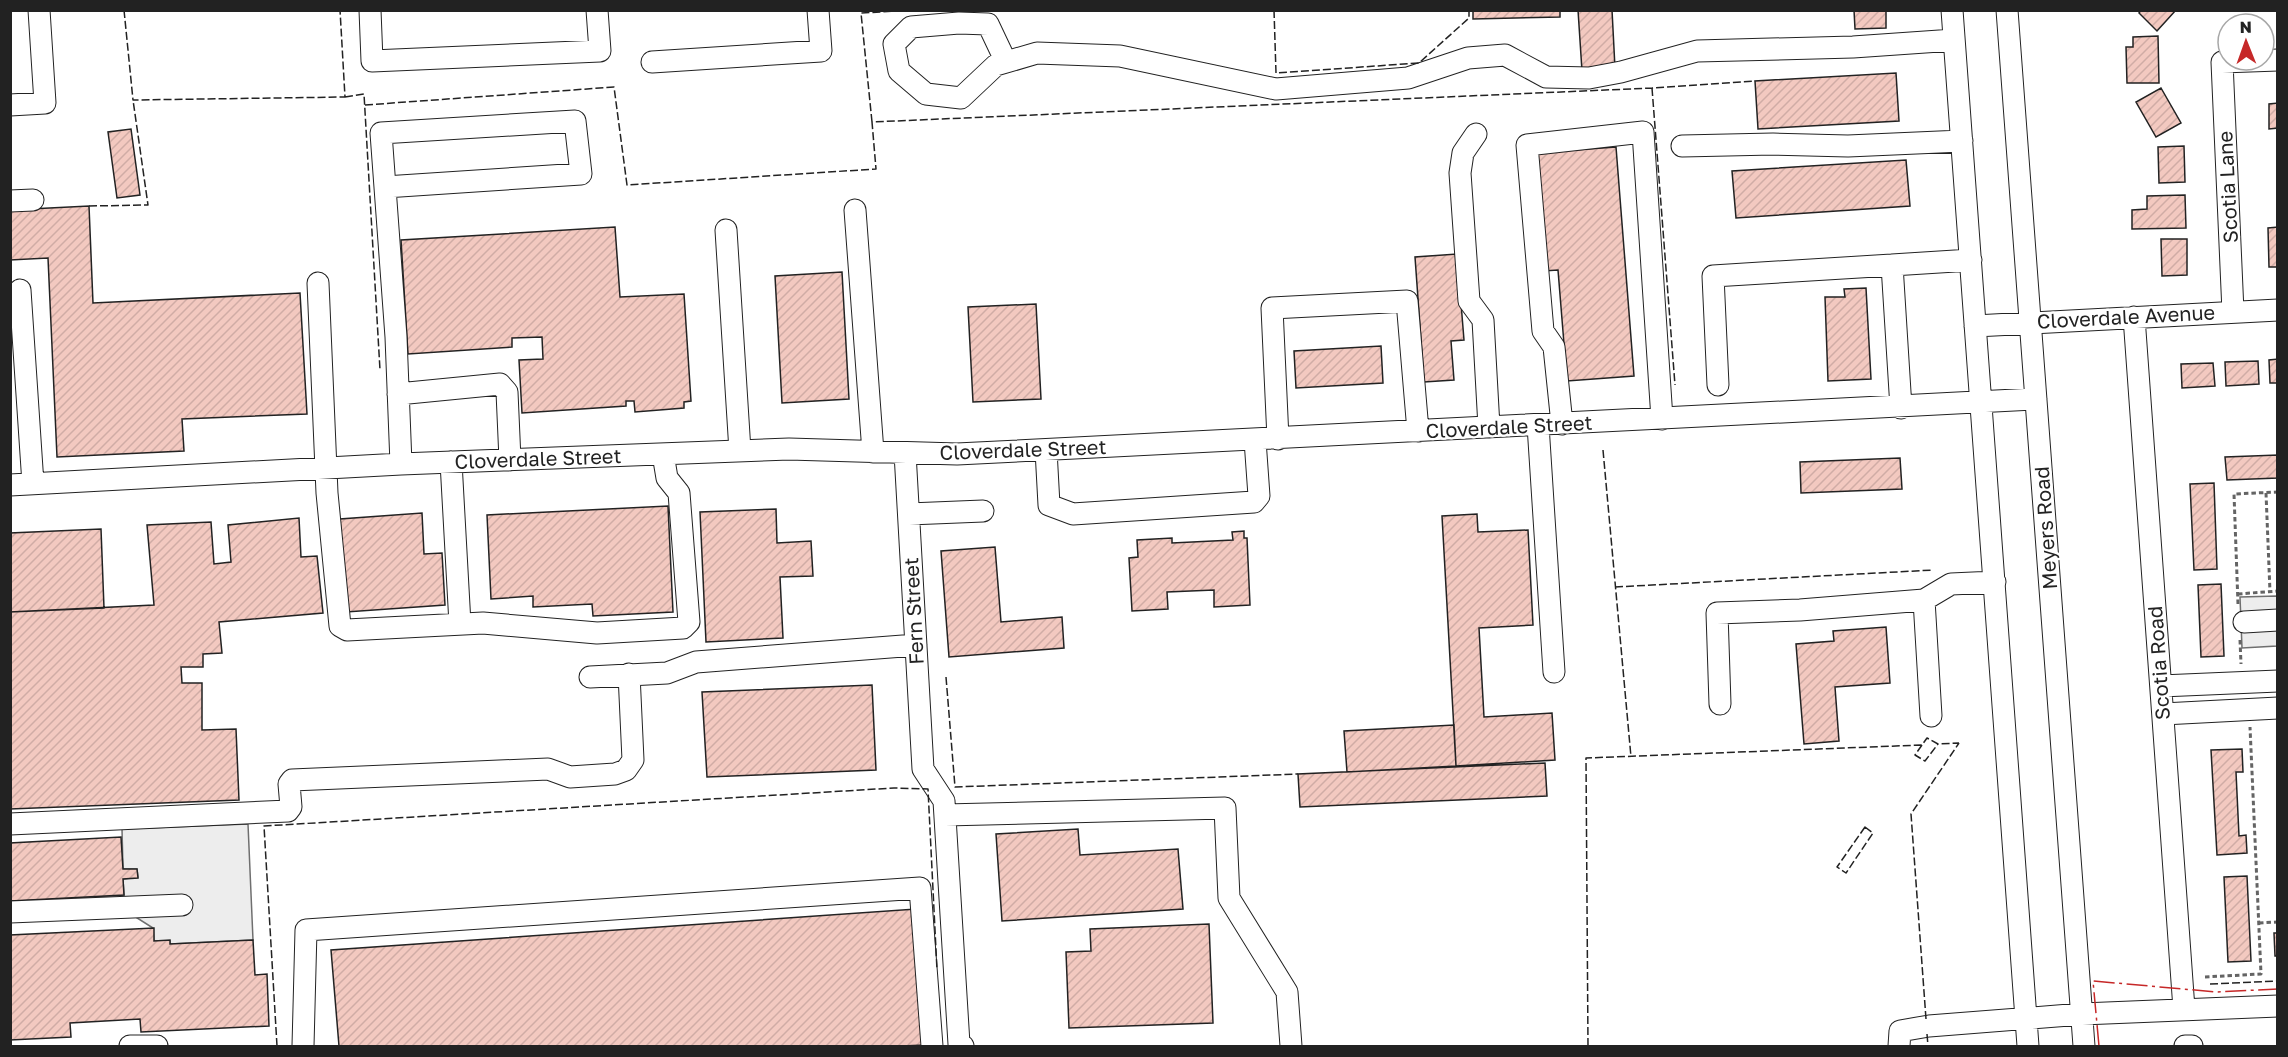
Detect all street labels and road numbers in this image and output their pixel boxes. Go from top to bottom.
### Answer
street label: Scotia Lane [2212,130,2242,244]
street label: Cloverdale Avenue [2036,299,2216,333]
street label: Cloverdale Street [1425,410,1593,442]
street label: Cloverdale Street [939,434,1107,464]
street label: Cloverdale Street [454,443,622,473]
street label: Meyers Road [2029,466,2061,590]
street label: Fern Street [898,557,928,665]
street label: Scotia Road [2142,605,2174,721]

